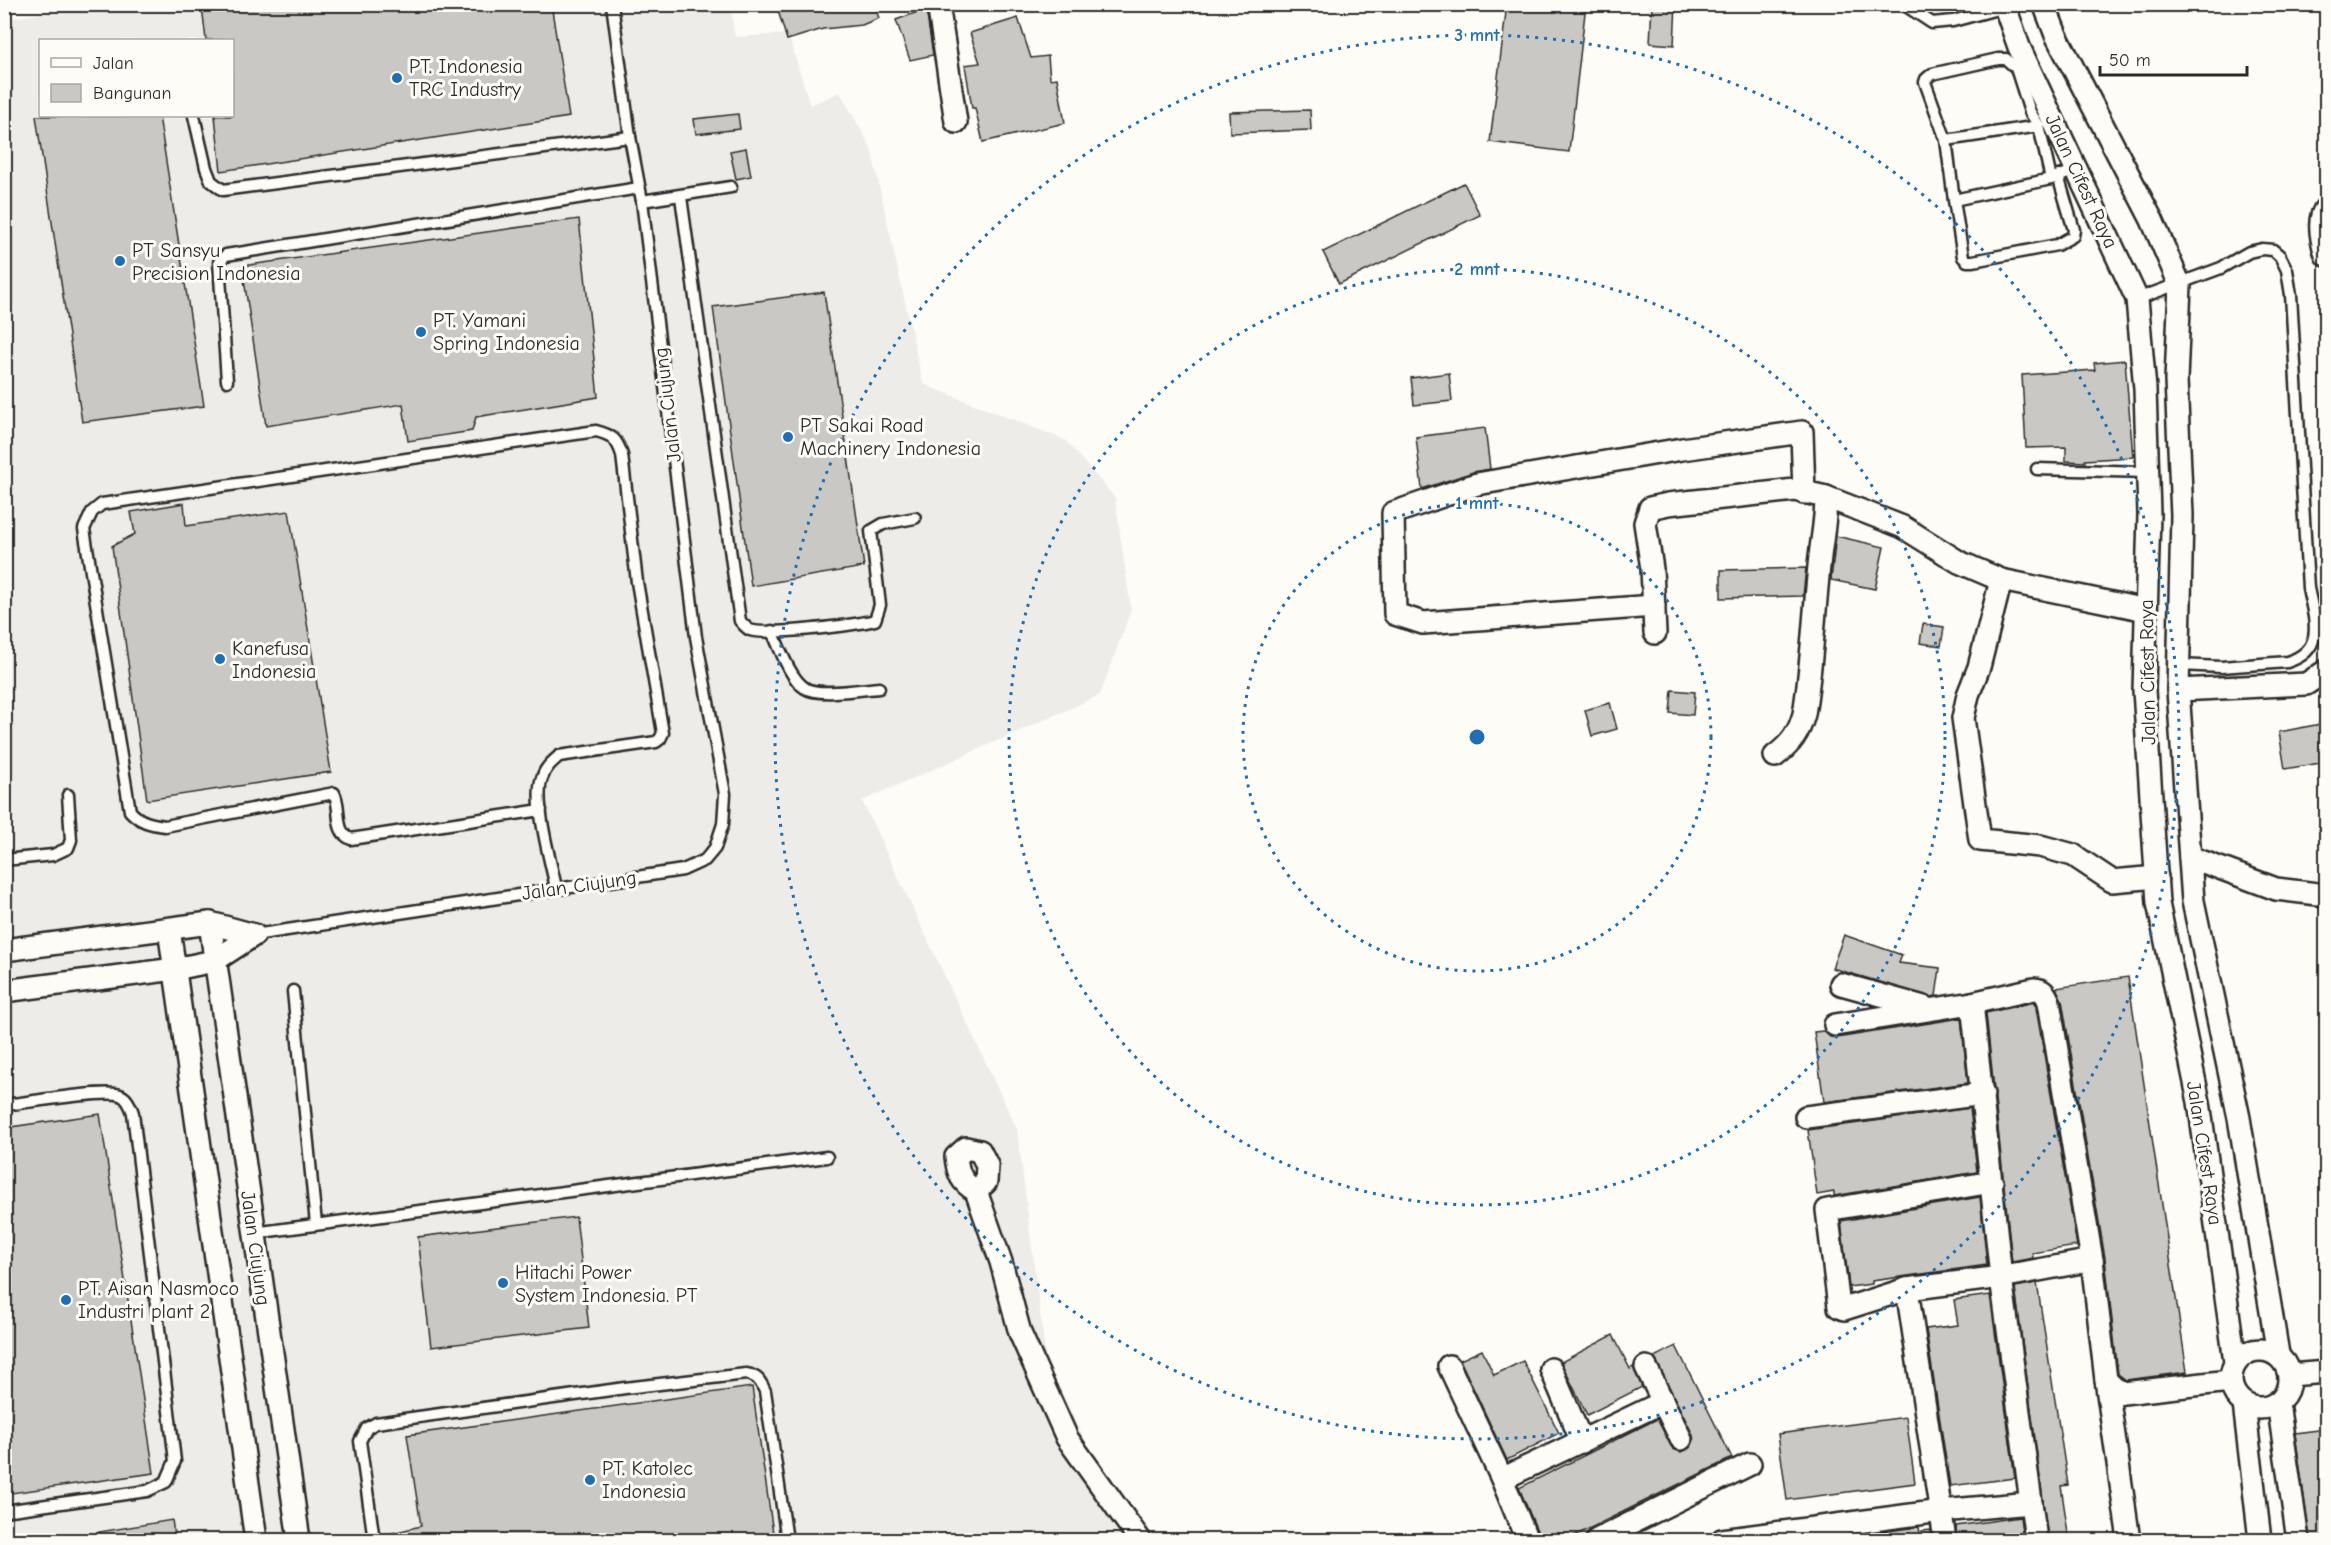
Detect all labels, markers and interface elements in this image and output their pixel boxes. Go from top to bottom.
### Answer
text: 3 mnt [1454,25,1501,46]
legend [39,39,234,117]
scale bar [2100,39,2247,77]
text: 50 m [2109,50,2151,71]
text: Jalan [93,53,134,74]
place label: PT. Indonesia TRC Industry [409,55,523,101]
marker: PT. Indonesia TRC Industry [390,71,404,85]
text: Bangunan [93,83,171,104]
street label: Jalan Cifest Raya [2040,110,2123,252]
place label: PT Sansyu Precision Indonesia [132,239,300,285]
marker: PT Sansyu Precision Indonesia [113,254,127,268]
text: 2 mnt [1454,259,1501,280]
place label: PT. Yamani Spring Indonesia [433,309,580,355]
marker: PT. Yamani Spring Indonesia [414,325,428,339]
street label: Jalan Ciujung [649,346,686,464]
place label: PT Sakai Road Machinery Indonesia [800,414,981,460]
marker: PT Sakai Road Machinery Indonesia [781,430,795,444]
text: 1 mnt [1455,493,1500,514]
street label: Jalan Cifest Raya [2135,599,2160,745]
place label: Kanefusa Indonesia [232,637,316,683]
marker: Kanefusa Indonesia [213,652,227,666]
centre of rings [1467,727,1487,747]
street label: Jalan Ciujung [520,866,638,905]
street label: Jalan Cifest Raya [2182,1079,2227,1227]
street label: Jalan Ciujung [236,1189,275,1307]
place label: Hitachi Power System Indonesia. PT [515,1261,698,1307]
marker: Hitachi Power System Indonesia. PT [496,1276,510,1290]
place label: PT. Aisan Nasmoco Industri plant 2 [78,1277,239,1323]
marker: PT. Aisan Nasmoco Industri plant 2 [59,1293,73,1307]
place label: PT. Katolec Indonesia [602,1457,693,1503]
marker: PT. Katolec Indonesia [583,1473,597,1487]

